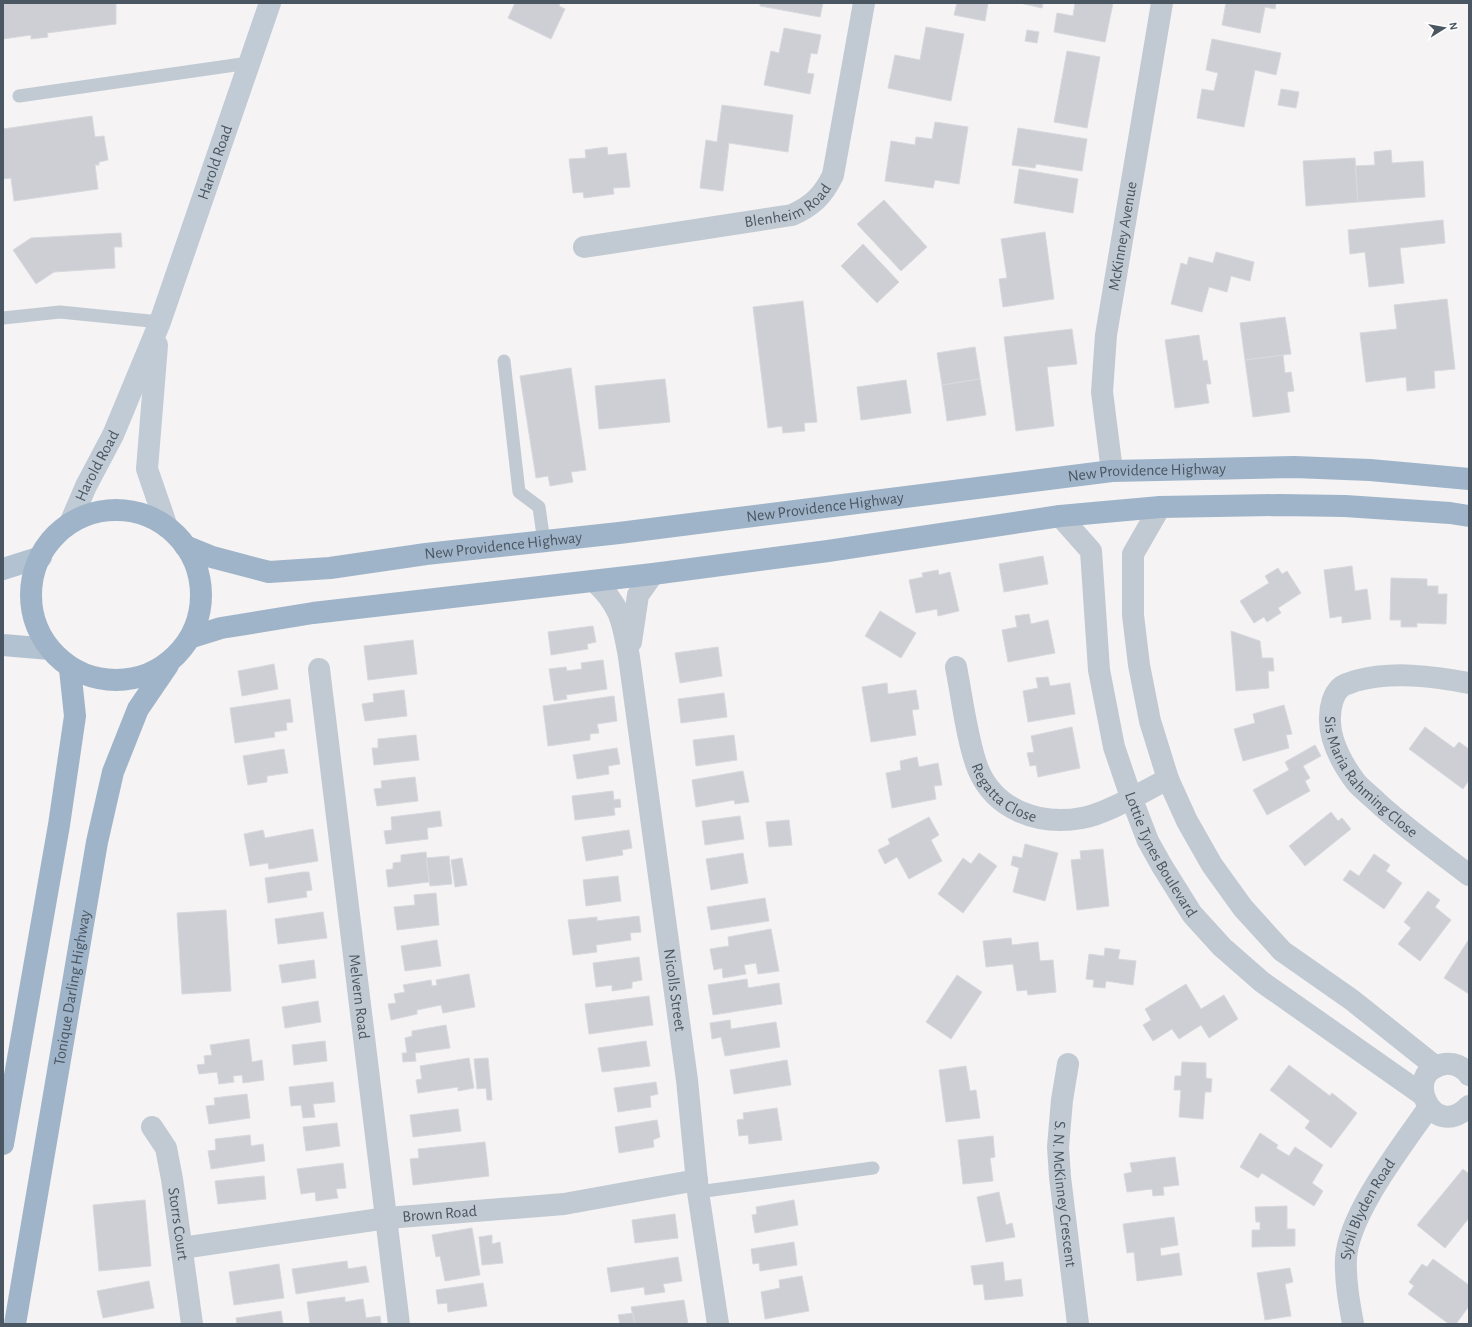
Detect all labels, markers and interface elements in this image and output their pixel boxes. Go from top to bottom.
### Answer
north arrow [1424,8,1464,48]
text: N [1447,21,1459,31]
street label: Harold Road [195,123,235,202]
street label: McKinney Avenue [1106,180,1140,292]
street label: Blenheim Road [743,181,834,230]
street label: Harold Road [72,428,122,504]
street label: New Providence Highway [1067,460,1226,484]
street label: New Providence Highway [745,489,905,525]
street label: New Providence Highway [424,529,583,562]
street label: Sis Maria Rahming Close [1322,716,1421,841]
street label: Regatta Close [969,761,1038,825]
street label: Lottie Tynes Boulevard [1122,790,1200,920]
street label: Tonique Darling Highway [51,909,94,1067]
street label: Nicolls Street [661,948,688,1032]
street label: Melvern Road [346,953,372,1040]
street label: S. N. McKinney Crescent [1050,1120,1079,1268]
street label: Sybil Blyden Road [1338,1156,1398,1261]
street label: Storrs Court [165,1186,191,1261]
street label: Brown Road [402,1203,478,1225]

